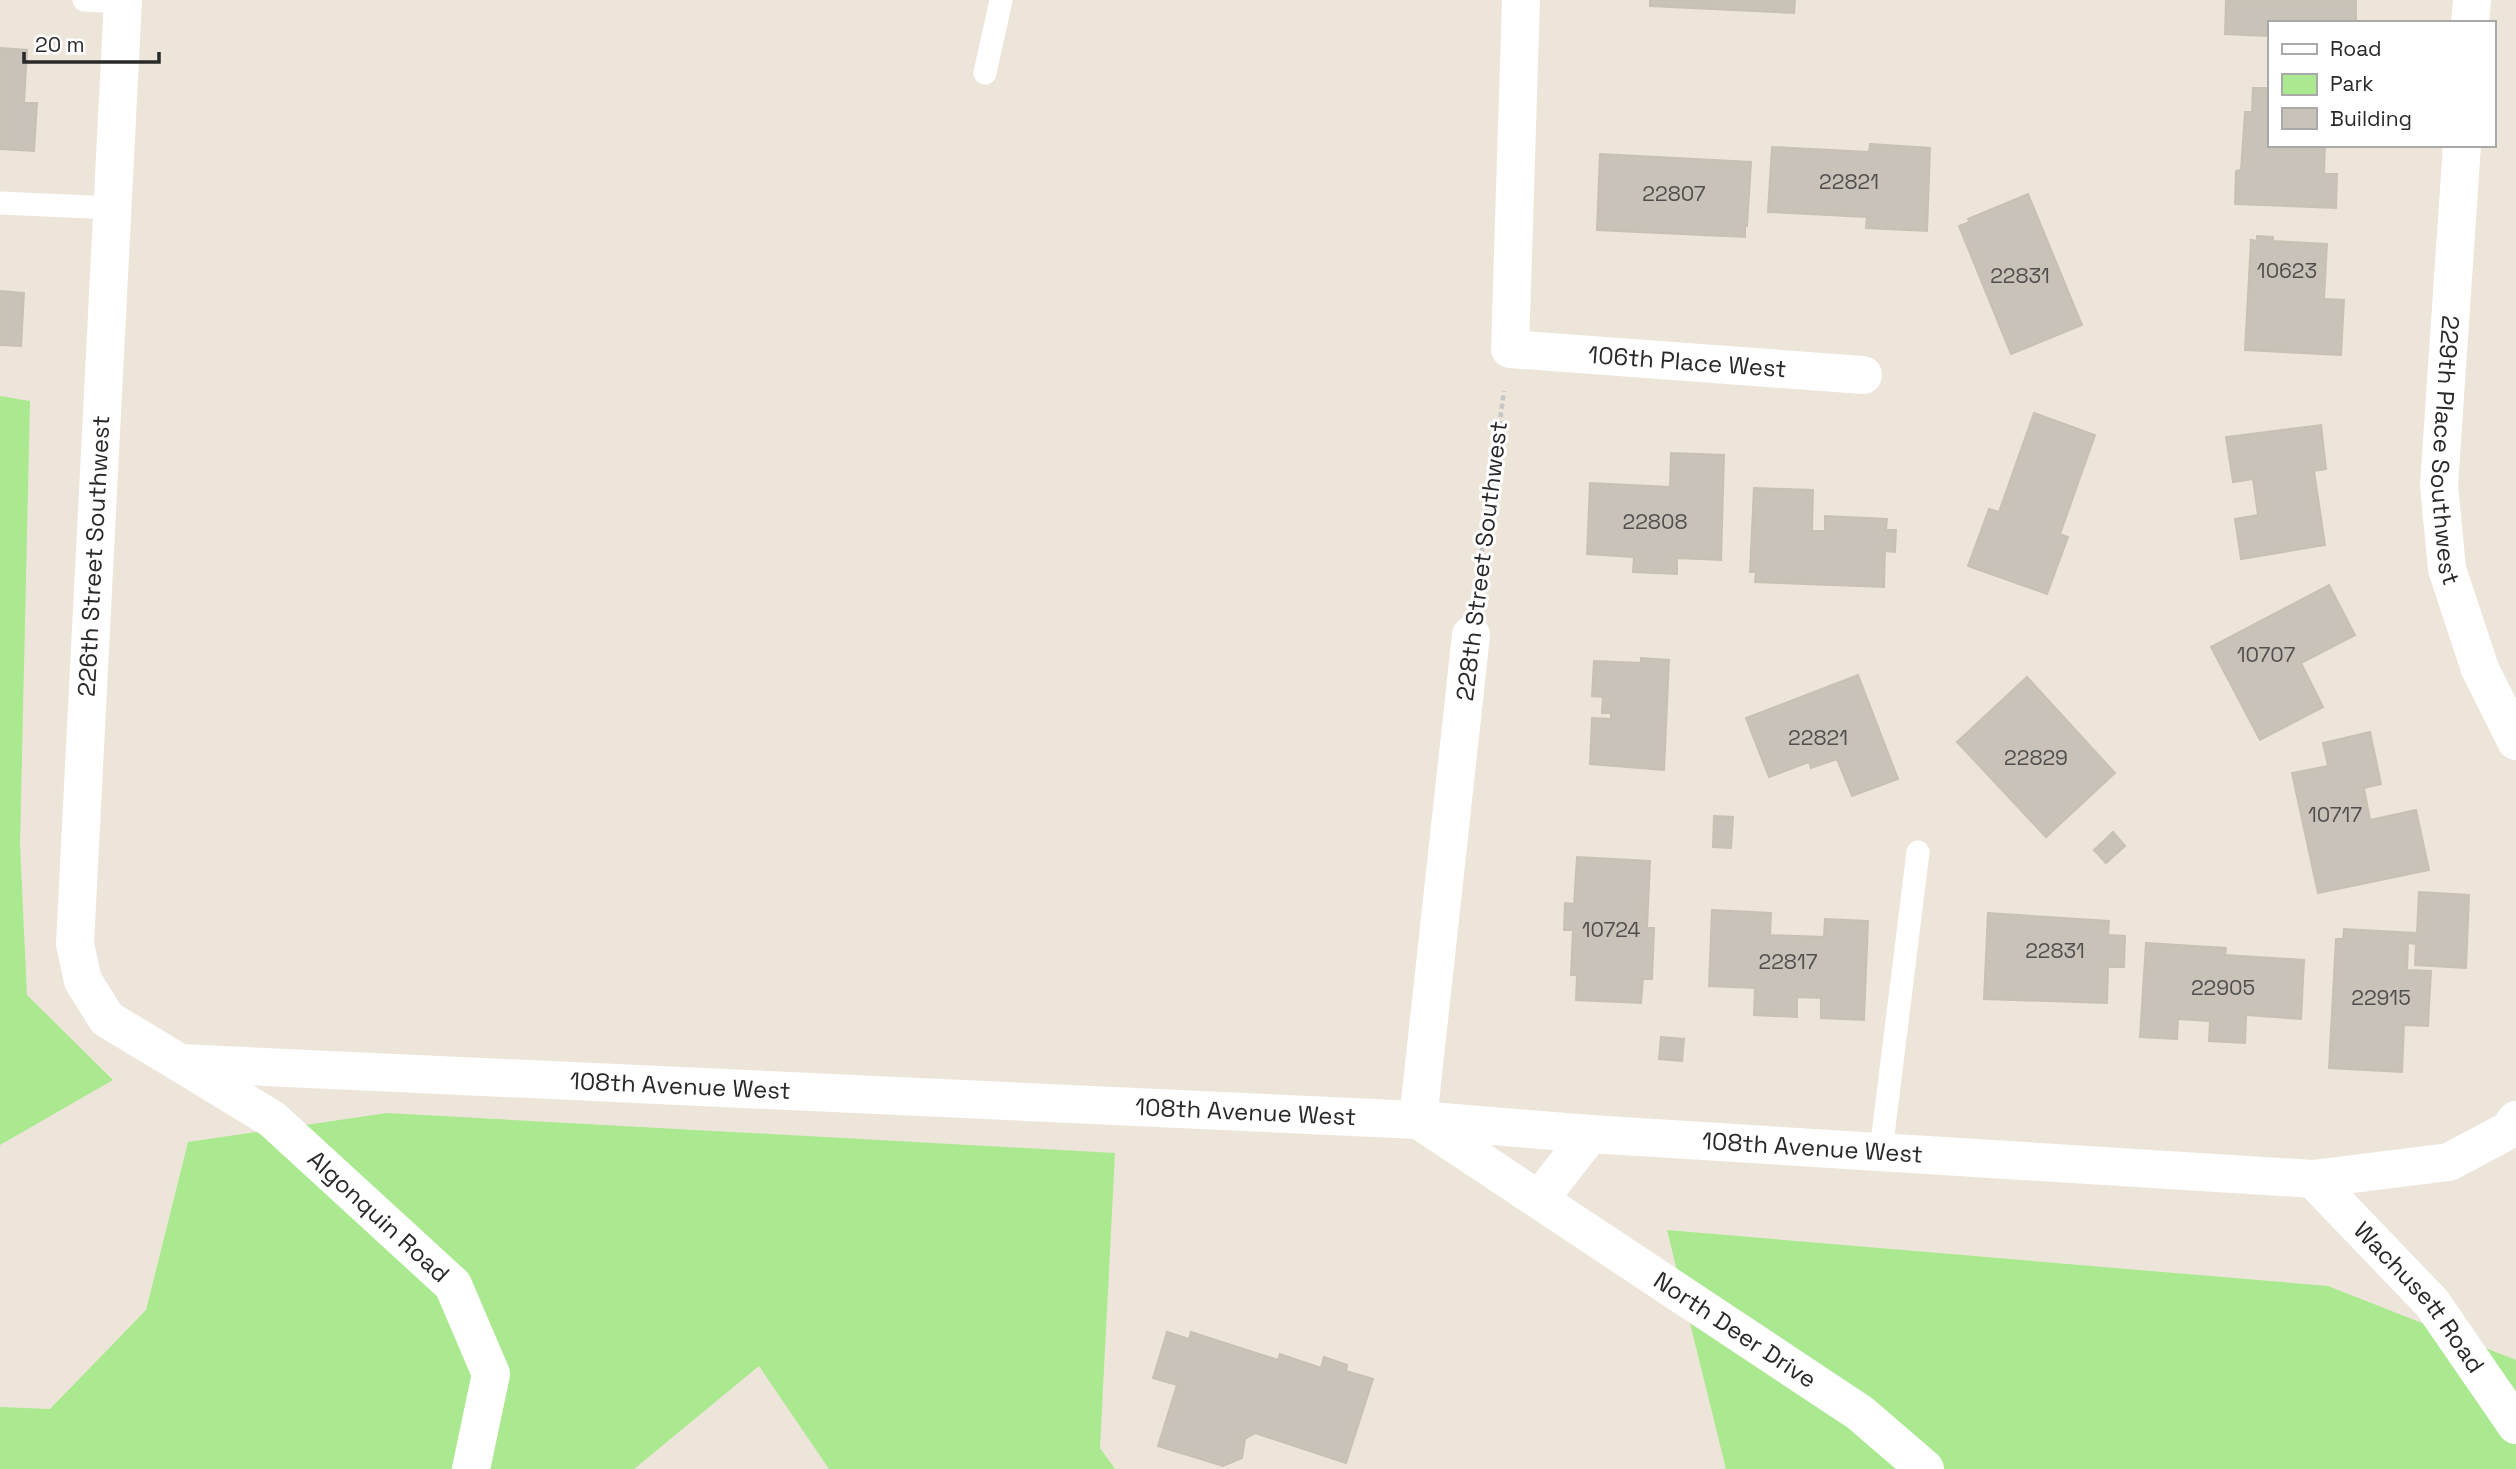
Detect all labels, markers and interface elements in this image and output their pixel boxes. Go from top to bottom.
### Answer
scale bar [24,21,159,65]
legend [2268,21,2495,147]
text: 20 m [35,31,85,58]
text: Road [2330,35,2382,62]
text: Park [2330,70,2374,97]
text: Building [2330,105,2412,132]
house number: 22821 [1819,168,1879,195]
house number: 22807 [1642,180,1706,207]
house number: 10623 [2257,257,2317,284]
house number: 22831 [1990,262,2050,289]
street label: 229th Place Southwest [2424,314,2467,589]
street label: 106th Place West [1587,339,1788,384]
street label: 226th Street Southwest [71,415,116,697]
street label: 228th Street Southwest [1449,419,1514,703]
house number: 22808 [1623,508,1687,535]
house number: 10707 [2237,641,2295,668]
house number: 22821 [1788,724,1848,751]
house number: 22829 [2004,744,2068,771]
house number: 10717 [2308,801,2362,828]
house number: 10724 [1582,916,1640,943]
house number: 22831 [2025,937,2085,964]
house number: 22817 [1758,948,1818,975]
house number: 22905 [2191,974,2255,1001]
house number: 22915 [2351,984,2411,1011]
street label: 108th Avenue West [569,1065,791,1106]
street label: 108th Avenue West [1134,1091,1357,1132]
street label: 108th Avenue West [1701,1125,1924,1170]
street label: Algonquin Road [301,1143,456,1289]
street label: Wachusett Road [2347,1215,2492,1379]
street label: North Deer Drive [1648,1264,1823,1395]

